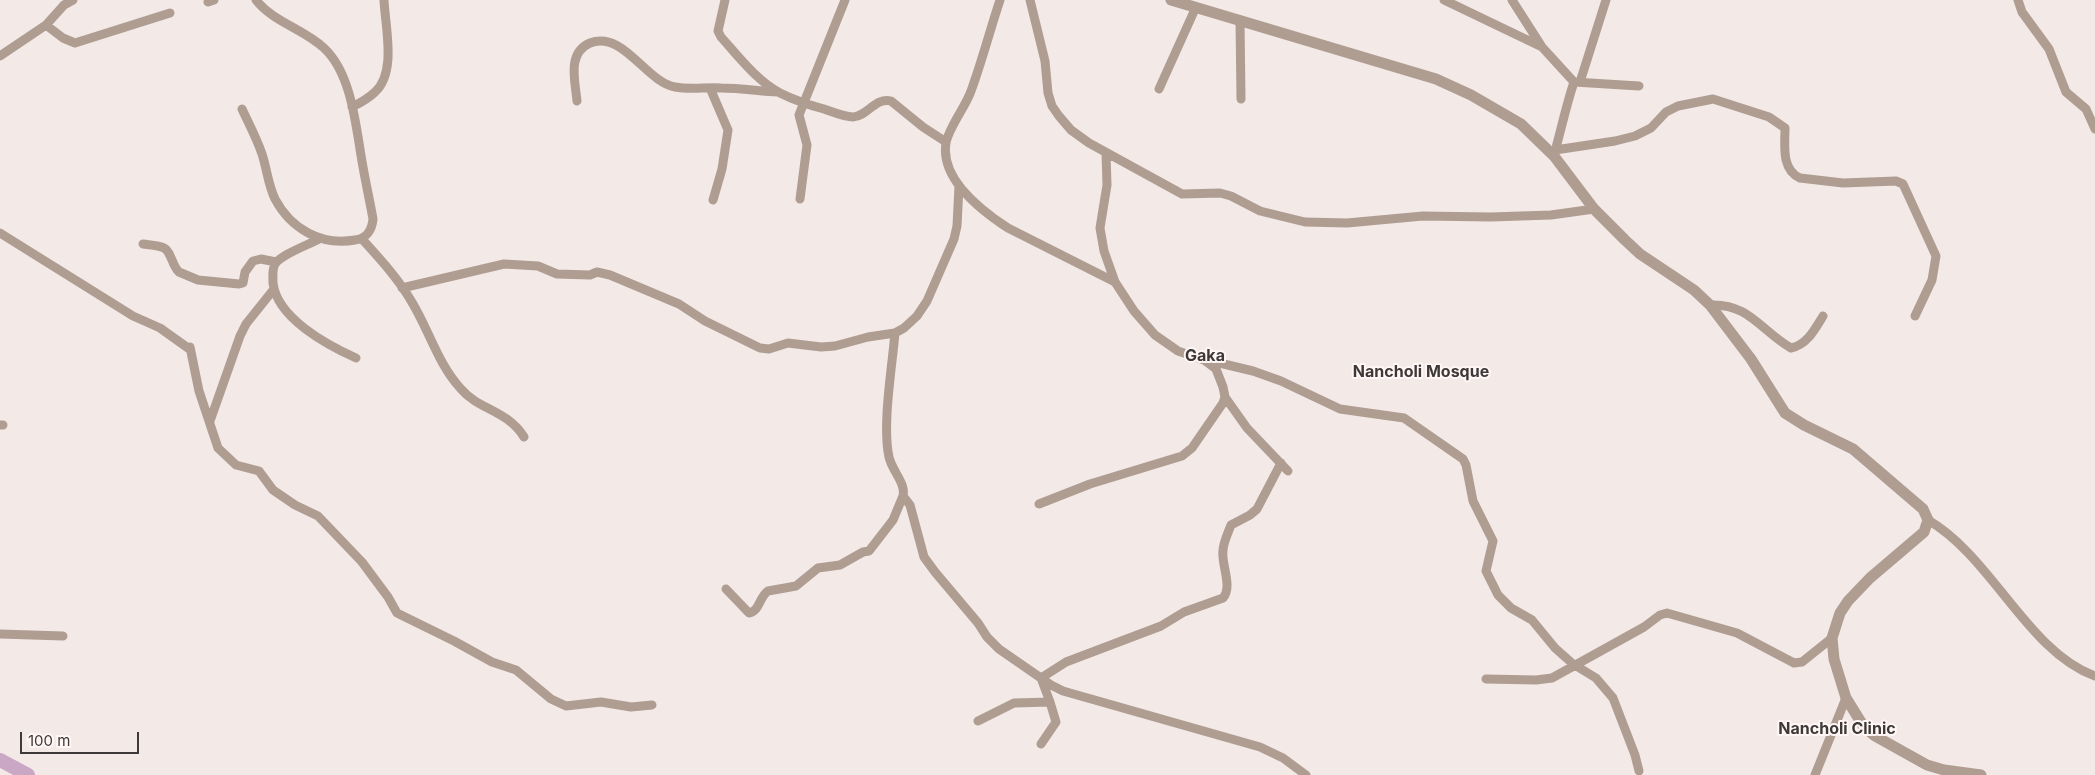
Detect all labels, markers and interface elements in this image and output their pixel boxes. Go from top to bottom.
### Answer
district label: Gaka [1185,346,1225,366]
district label: Nancholi Mosque [1353,362,1489,382]
district label: Nancholi Clinic [1778,719,1896,739]
scale bar [22,722,141,754]
text: 100 m [28,731,70,750]

